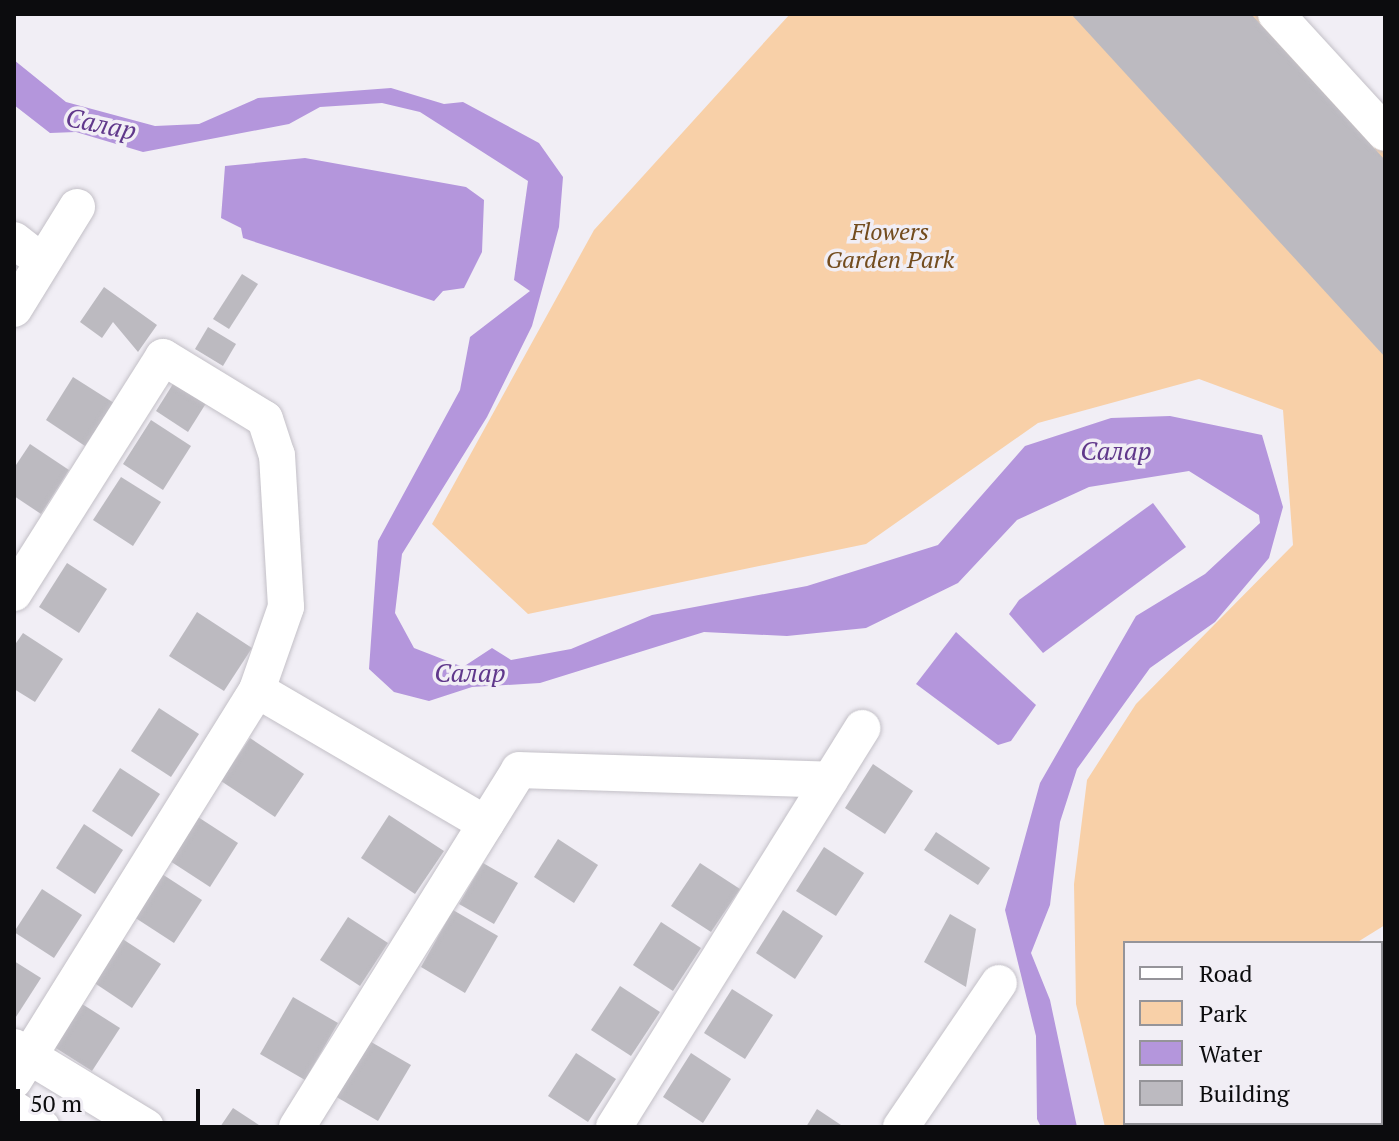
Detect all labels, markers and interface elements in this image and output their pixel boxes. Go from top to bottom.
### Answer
water label: Салар [63,101,139,147]
park label: Flowers Garden Park [826,218,954,274]
water label: Салар [1080,435,1152,467]
water label: Салар [434,657,506,689]
legend [1123,941,1383,1125]
text: Road [1199,957,1253,989]
text: Park [1199,997,1247,1029]
text: Water [1199,1037,1262,1069]
scale bar [20,1073,204,1123]
text: Building [1199,1077,1289,1109]
text: 50 m [30,1087,82,1119]

